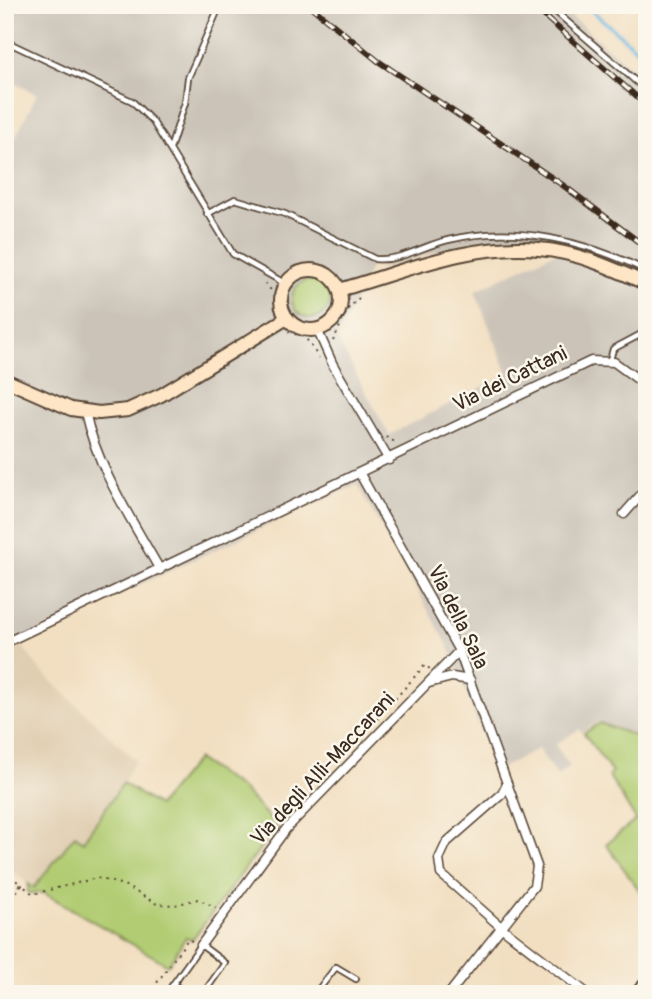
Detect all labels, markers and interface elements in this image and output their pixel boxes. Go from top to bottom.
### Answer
street label: Via dei Cattani [449,340,572,418]
street label: Via della Sala [421,560,495,674]
street label: Via degli Alli-Maccarani [245,687,401,851]

